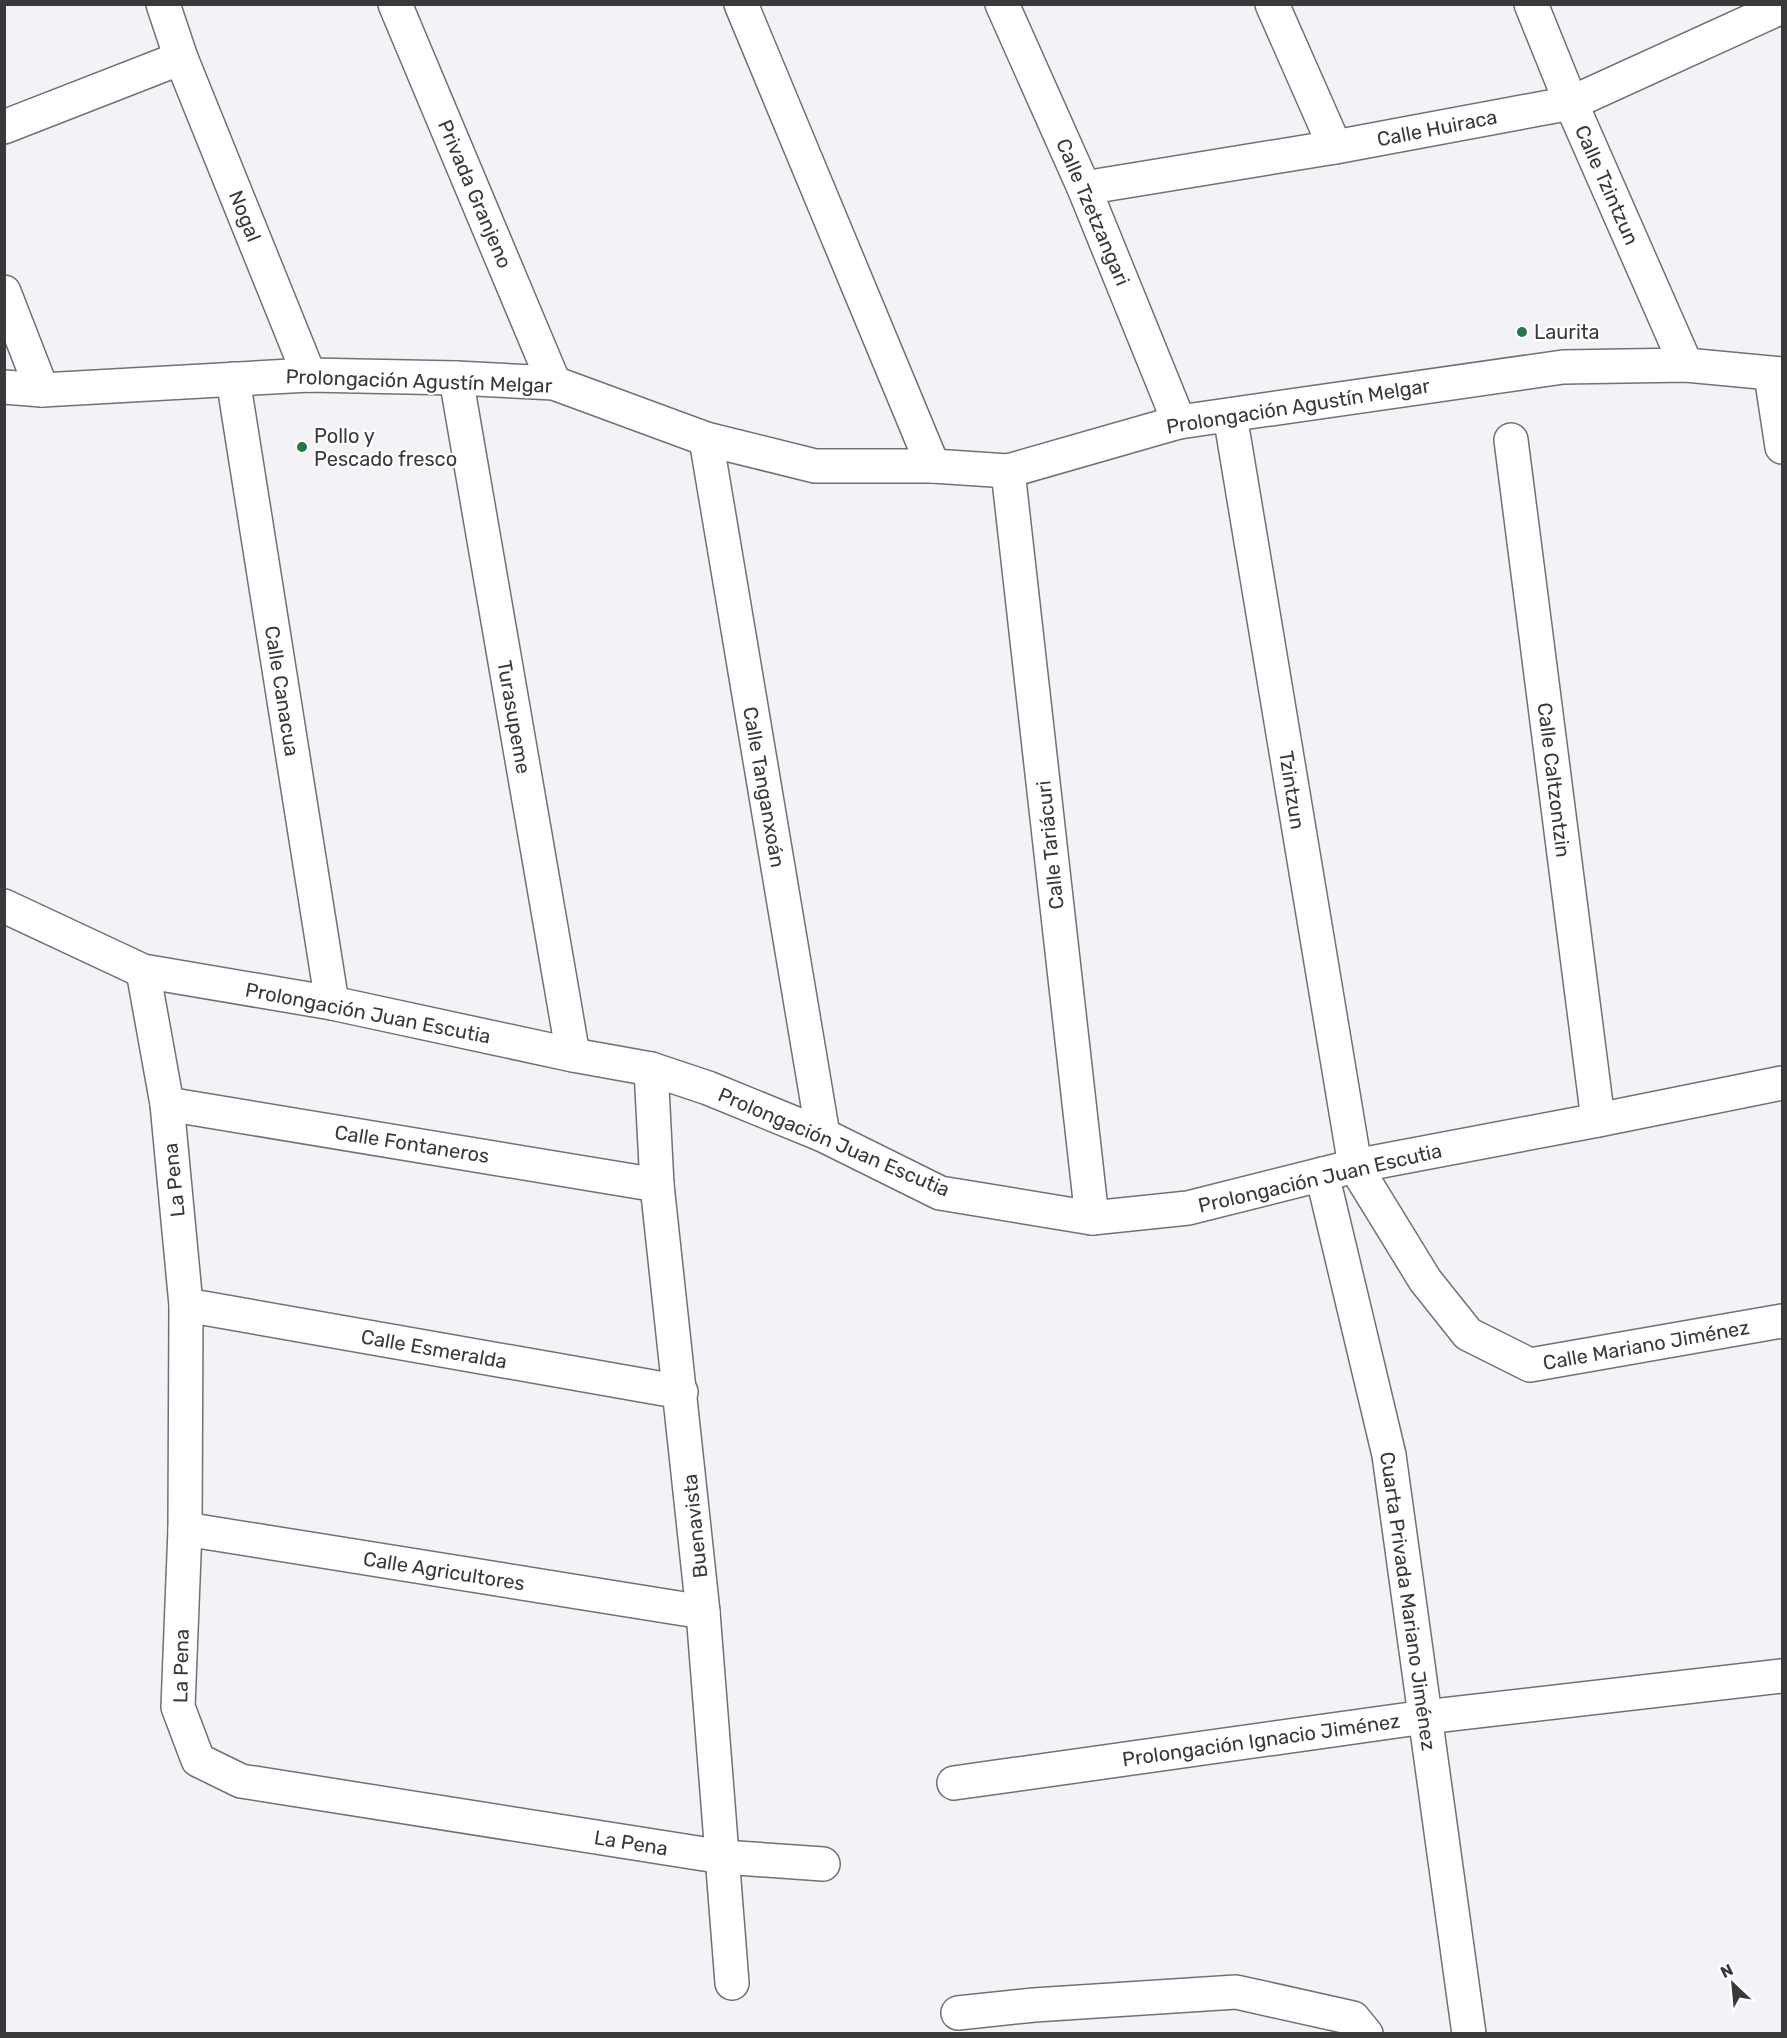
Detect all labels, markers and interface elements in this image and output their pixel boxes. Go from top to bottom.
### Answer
street label: Calle Huiraca [1375,105,1499,151]
street label: Privada Granjeno [433,116,517,272]
street label: Calle Tzintzun [1570,121,1644,249]
street label: Calle Tzetzangari [1051,135,1135,289]
street label: Nogal [224,187,266,245]
place label: Laurita [1534,320,1600,344]
marker: Laurita [1515,325,1529,339]
street label: Prolongación Agustín Melgar [285,364,553,398]
street label: Prolongación Agustín Melgar [1164,373,1432,439]
place label: Pollo y Pescado fresco [314,424,457,471]
marker: Pollo y Pescado fresco [295,440,309,454]
street label: Calle Canacua [260,624,304,758]
street label: Turasupeme [492,658,536,776]
street label: Calle Caltzontzin [1533,701,1575,859]
street label: Calle Tanganxoán [738,705,790,869]
street label: Tzintzun [1274,749,1310,831]
street label: Calle Tariácuri [1031,779,1069,911]
street label: Prolongación Juan Escutia [243,977,493,1049]
street label: Prolongación Juan Escutia [715,1082,953,1202]
street label: Calle Fontaneros [333,1120,491,1168]
street label: Prolongación Juan Escutia [1196,1138,1444,1218]
street label: La Pena [158,1142,190,1218]
street label: Calle Mariano Jiménez [1541,1315,1751,1375]
street label: Calle Esmeralda [359,1324,509,1374]
street label: Cuarta Privada Mariano Jiménez [1375,1450,1441,1752]
street label: Buenavista [678,1473,712,1579]
street label: Calle Agricultores [361,1546,527,1596]
street label: La Pena [168,1629,194,1703]
street label: Prolongación Ignacio Jiménez [1121,1709,1401,1771]
street label: La Pena [592,1825,670,1861]
north arrow [1703,1954,1763,2014]
text: N [1717,1960,1736,1982]

